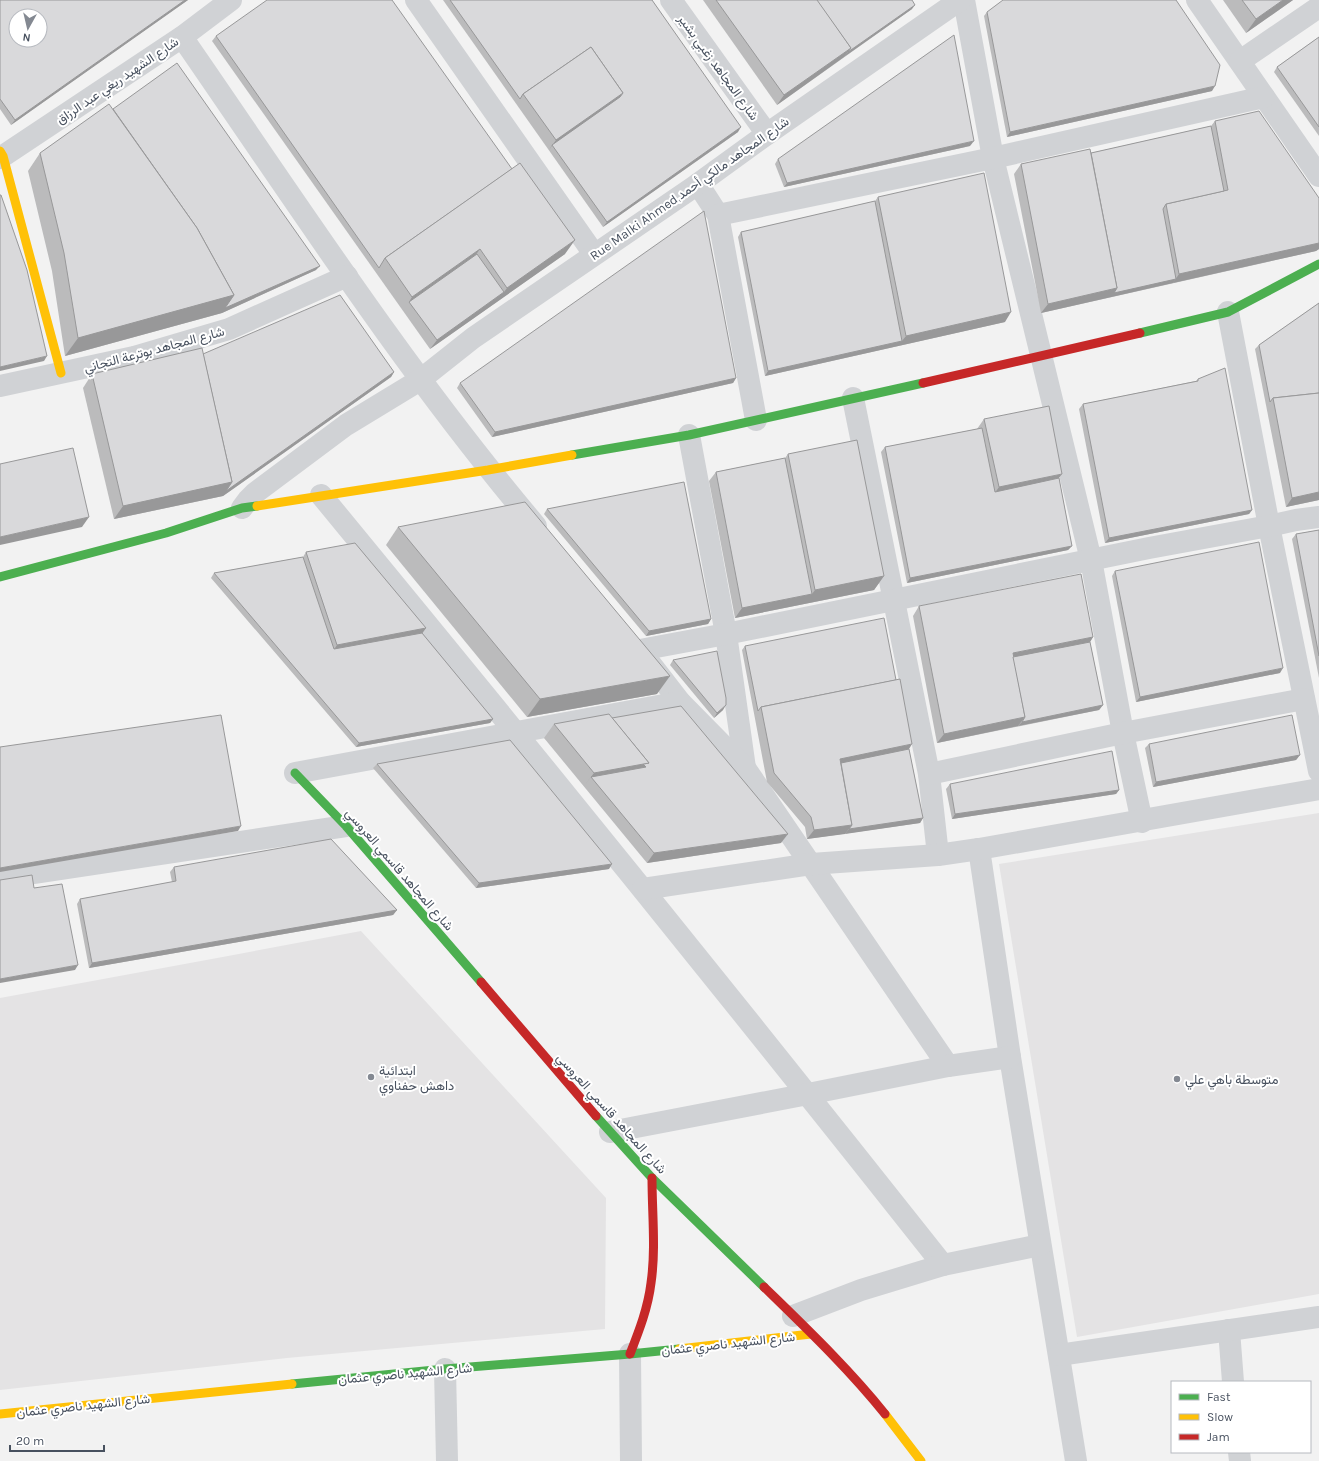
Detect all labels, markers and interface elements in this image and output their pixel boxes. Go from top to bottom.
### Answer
north arrow [8,8,48,48]
street label: شارع المجاهد زغبي بشير [672,11,762,125]
text: N [22,30,31,44]
street label: شارع الشهيد ريغي عبد الرزاق [53,34,183,129]
street label: Rue Malki Ahmed,شارع المجاهد مالكي أحمد [587,114,793,266]
street label: شارع المجاهد بوترعة التجاني [82,324,227,378]
street label: شارع المجاهد قاسمي العروسي [340,805,457,935]
street label: شارع المجاهد قاسمي العروسي [551,1050,670,1179]
place label: ابتدائية داهش حفناوي [379,1063,454,1096]
marker: ابتدائية داهش حفناوي [366,1072,376,1082]
place label: متوسطة باهي علي [1185,1072,1278,1090]
marker: متوسطة باهي علي [1172,1074,1182,1084]
street label: شارع الشهيد ناصري عثمان [660,1329,796,1361]
street label: شارع الشهيد ناصري عثمان [337,1360,473,1390]
legend [1171,1381,1311,1453]
text: Fast [1207,1390,1231,1404]
street label: شارع الشهيد ناصري عثمان [15,1391,151,1423]
text: Slow [1207,1410,1233,1424]
scale bar [10,1427,104,1453]
text: Jam [1207,1430,1230,1444]
text: 20 m [16,1434,44,1448]

